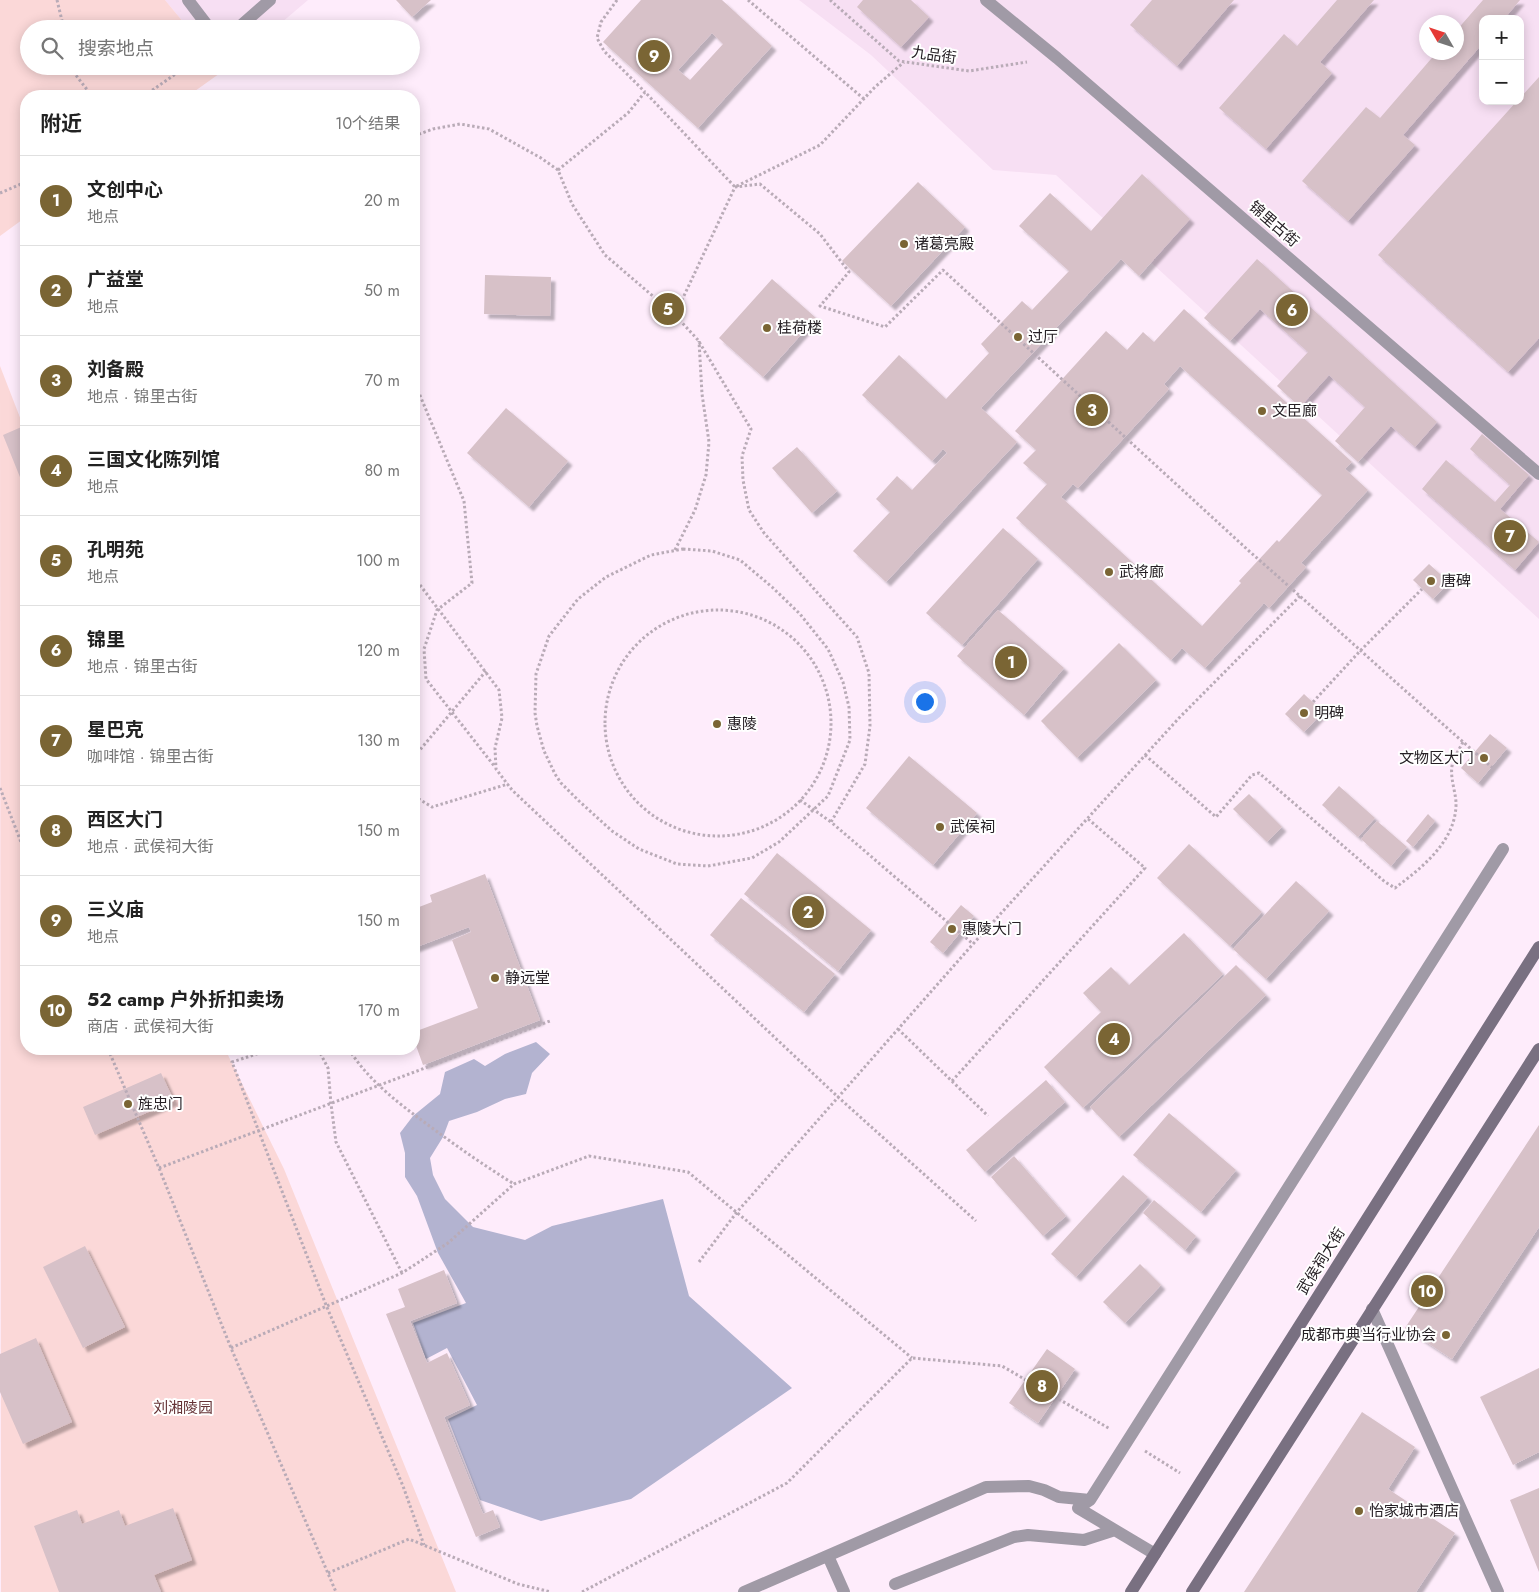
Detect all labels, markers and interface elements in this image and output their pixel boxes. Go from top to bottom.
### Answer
north arrow [1419,15,1464,60]
map controls [1479,15,1524,105]
button: + [1479,15,1524,60]
search box [20,20,420,75]
icon: search [38,34,66,62]
text: 搜索地点 [78,35,154,62]
pin: 9 [638,37,670,75]
street label: 九品街 [910,41,958,69]
button: − [1479,60,1524,105]
text: 附近 [40,109,82,139]
text: 10个结果 [335,112,400,135]
text: 文创中心 [87,176,163,203]
text: 1 [52,189,60,212]
text: 20 m [364,189,400,212]
street label: 锦里古街 [1244,196,1304,252]
text: 地点 [87,205,119,228]
place label: 诸葛亮殿 [914,233,974,255]
marker: 诸葛亮殿 [898,238,910,250]
text: 广益堂 [87,266,144,293]
text: 2 [51,279,61,302]
text: 50 m [364,279,400,302]
pin: 5 [652,290,684,328]
pin: 6 [1276,291,1308,329]
text: 地点 [87,295,119,318]
place label: 桂荷楼 [777,317,822,339]
marker: 桂荷楼 [761,322,773,334]
place label: 过厅 [1028,326,1058,348]
marker: 过厅 [1012,331,1024,343]
text: 刘备殿 [87,356,144,383]
text: 3 [51,369,61,392]
text: 70 m [365,369,400,392]
text: 地点 · 锦里古街 [87,385,197,408]
pin: 3 [1076,391,1108,429]
place label: 文臣廊 [1272,400,1317,422]
marker: 文臣廊 [1256,405,1268,417]
text: 三国文化陈列馆 [87,446,220,473]
text: 4 [50,459,62,482]
text: 80 m [364,459,400,482]
text: 地点 [87,475,119,498]
pin: 7 [1494,517,1526,555]
text: 孔明苑 [87,536,144,563]
text: 5 [51,549,61,572]
text: 100 m [356,549,400,572]
place label: 武将廊 [1119,561,1164,583]
text: 地点 [87,565,119,588]
marker: 武将廊 [1103,566,1115,578]
place label: 唐碑 [1441,570,1471,592]
marker: 唐碑 [1425,575,1437,587]
text: 锦里 [87,626,125,653]
text: 6 [51,639,61,662]
text: 120 m [357,639,400,662]
pin: 1 [995,643,1027,681]
text: 地点 · 锦里古街 [87,655,197,678]
your location [912,689,938,715]
place label: 明碑 [1314,702,1344,724]
marker: 明碑 [1298,707,1310,719]
place label: 惠陵 [727,713,757,735]
text: 星巴克 [87,716,144,743]
marker: 惠陵 [711,718,723,730]
text: 7 [51,729,61,752]
text: 130 m [357,729,400,752]
text: 咖啡馆 · 锦里古街 [87,745,213,768]
place label: 文物区大门 [1399,747,1474,769]
marker: 文物区大门 [1478,752,1490,764]
text: 西区大门 [87,806,163,833]
place label: 武侯祠 [950,816,995,838]
text: 8 [51,819,61,842]
text: 150 m [357,819,400,842]
marker: 武侯祠 [934,821,946,833]
text: 地点 · 武侯祠大街 [87,835,213,858]
pin: 2 [792,893,824,931]
text: 三义庙 [87,896,144,923]
text: 9 [51,909,61,932]
text: 150 m [357,909,400,932]
place label: 惠陵大门 [962,918,1022,940]
marker: 惠陵大门 [946,923,958,935]
text: 地点 [87,925,119,948]
place label: 静远堂 [505,967,550,989]
marker: 静远堂 [489,972,501,984]
text: 52 camp 户外折扣卖场 [87,986,284,1013]
text: 10 [47,999,65,1022]
text: 170 m [358,999,400,1022]
text: 商店 · 武侯祠大街 [87,1015,213,1038]
pin: 4 [1098,1020,1130,1058]
place label: 旌忠门 [138,1093,183,1115]
marker: 旌忠门 [122,1098,134,1110]
street label: 武侯祠大街 [1292,1223,1350,1299]
pin: 10 [1411,1272,1443,1310]
place label: 成都市典当行业协会 [1301,1324,1436,1346]
marker: 成都市典当行业协会 [1440,1329,1452,1341]
pin: 8 [1026,1367,1058,1405]
park label: 刘湘陵园 [153,1397,213,1419]
place label: 怡家城市酒店 [1369,1500,1459,1522]
marker: 怡家城市酒店 [1353,1505,1365,1517]

